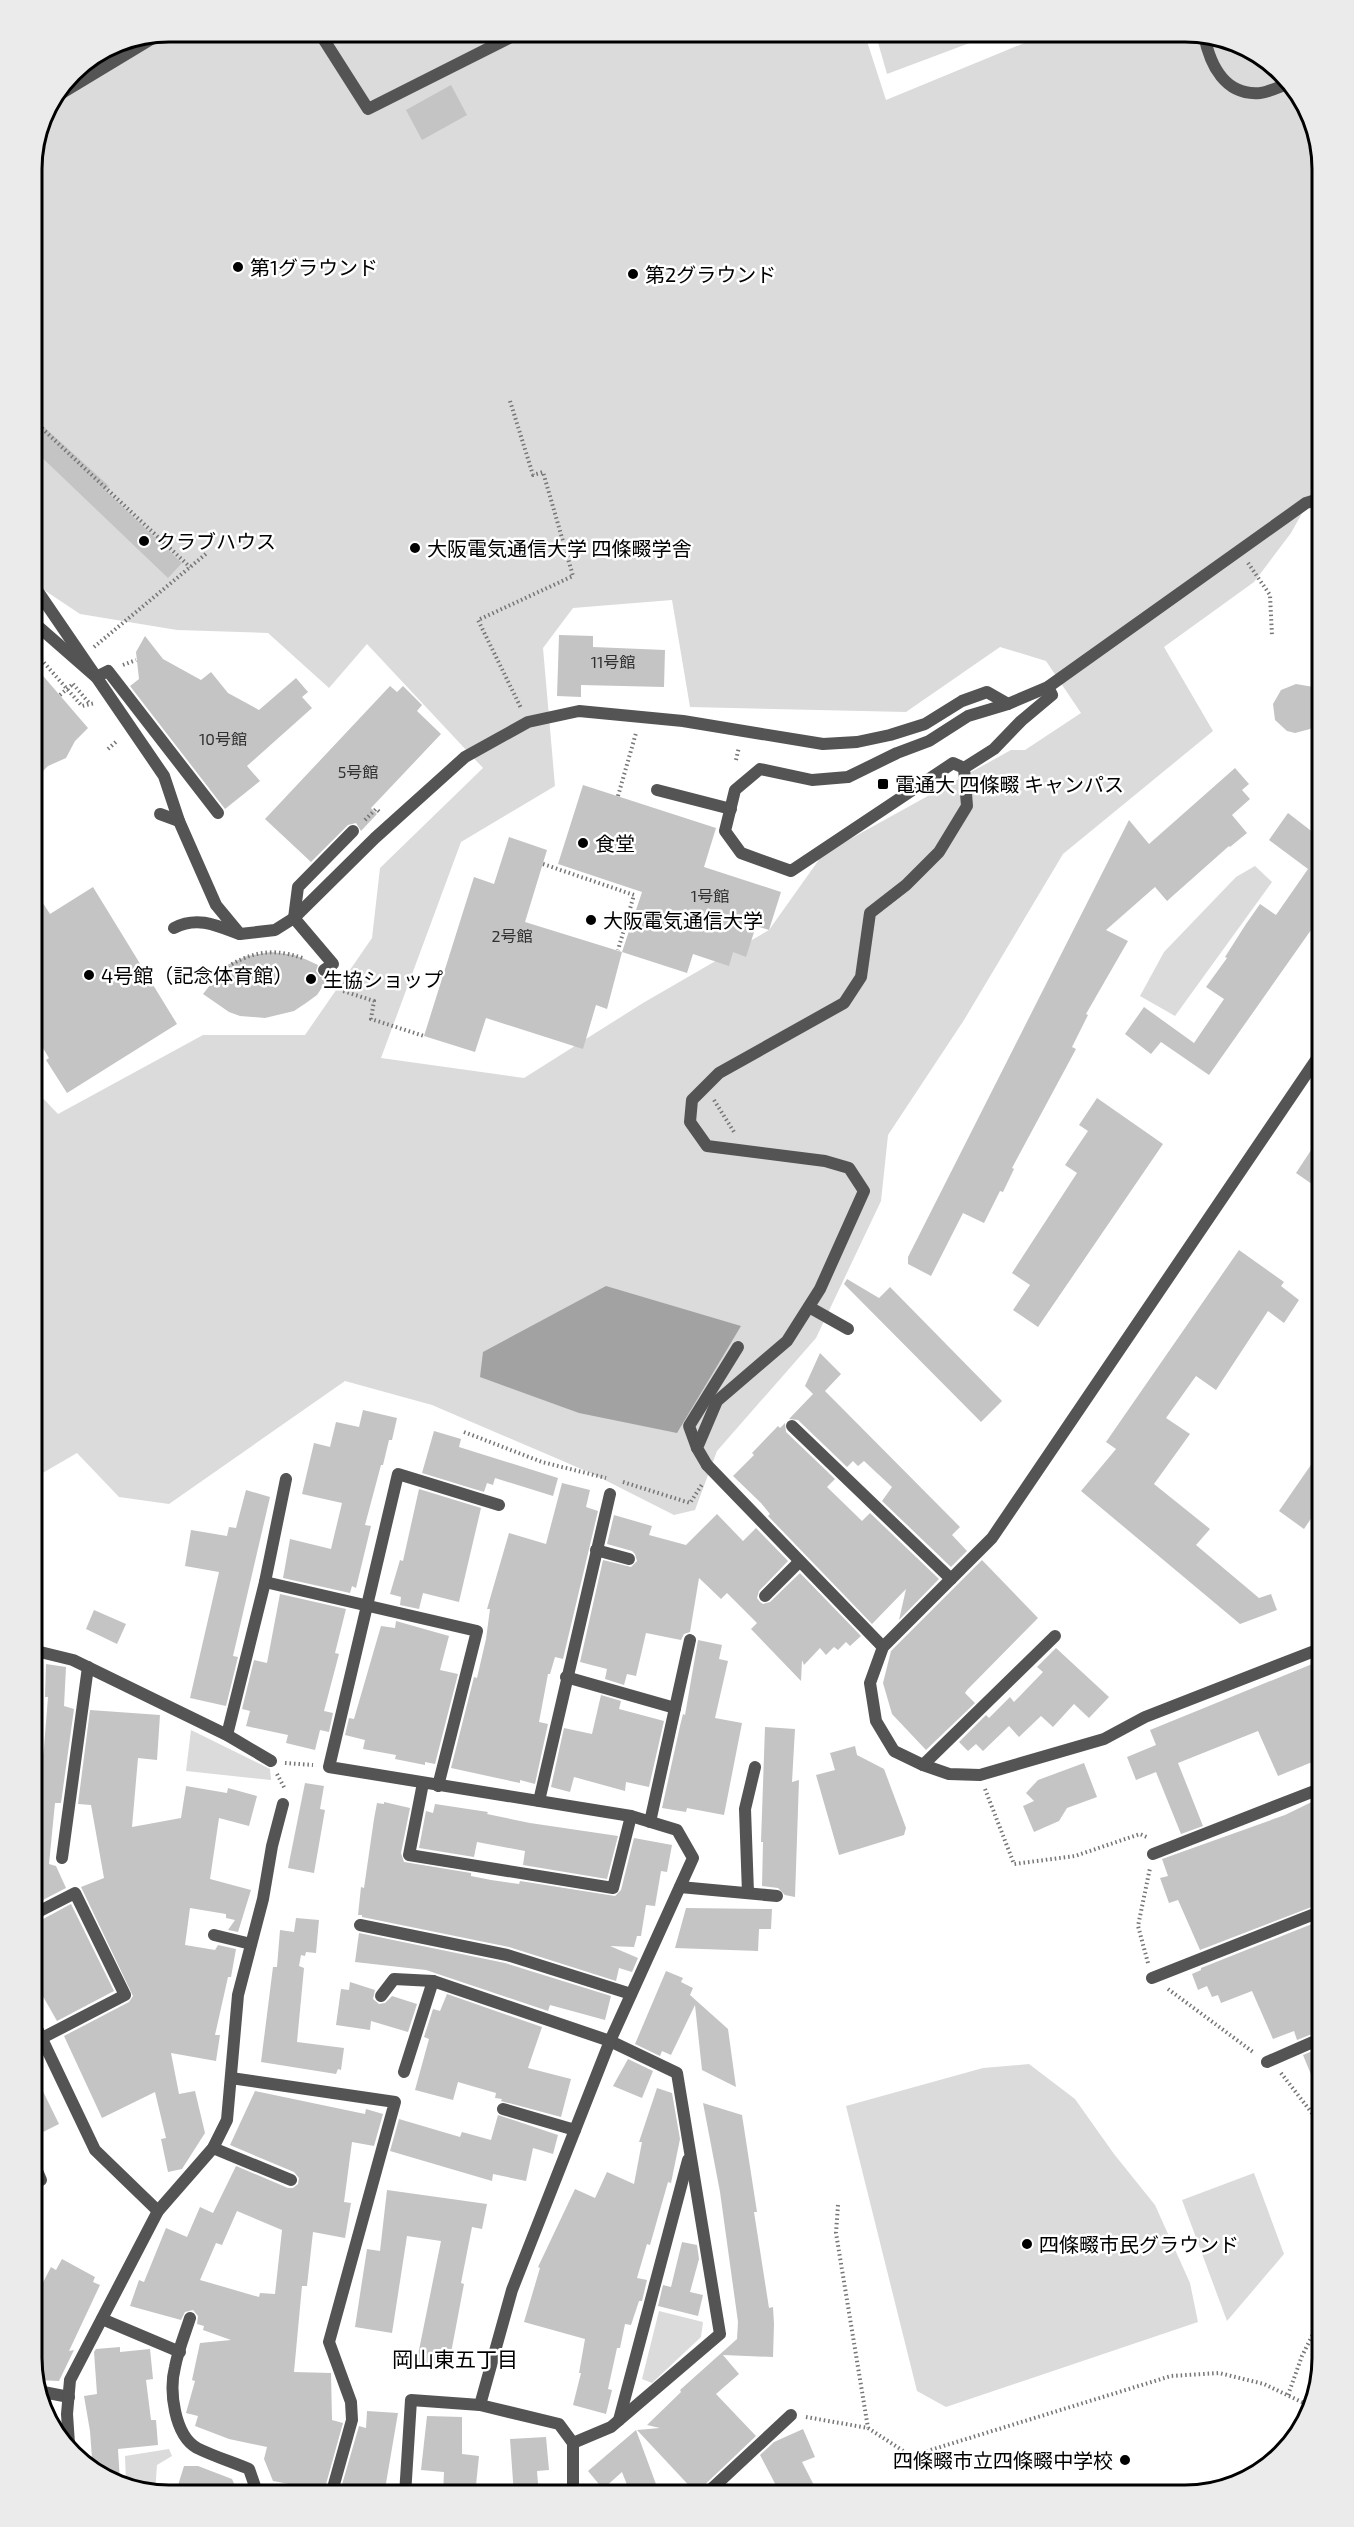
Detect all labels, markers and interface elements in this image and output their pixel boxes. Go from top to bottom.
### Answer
place label: 第1グラウンド [250,255,378,279]
marker: 第1グラウンド [231,260,245,274]
place label: 第2グラウンド [645,262,776,286]
marker: 第2グラウンド [626,267,640,281]
place label: クラブハウス [156,529,276,553]
marker: クラブハウス [137,534,151,548]
place label: 大阪電気通信大学 四條畷学舎 [427,536,691,560]
marker: 大阪電気通信大学 四條畷学舎 [408,541,422,555]
house number: 11号館 [591,652,635,671]
house number: 10号館 [199,729,247,748]
house number: 5号館 [338,762,378,781]
place label: 電通大 四條畷 キャンパス [895,772,1124,796]
marker: 電通大 四條畷 キャンパス [876,777,890,791]
place label: 食堂 [595,831,635,855]
marker: 食堂 [576,836,590,850]
house number: 1号館 [691,886,729,905]
place label: 大阪電気通信大学 [603,908,763,932]
marker: 大阪電気通信大学 [584,913,598,927]
house number: 2号館 [492,926,533,945]
place label: 4号館（記念体育館） [101,963,293,987]
place label: 生協ショップ [323,967,443,991]
marker: 4号館（記念体育館） [82,968,96,982]
marker: 生協ショップ [304,972,318,986]
place label: 四條畷市民グラウンド [1039,2232,1239,2256]
marker: 四條畷市民グラウンド [1020,2237,1034,2251]
district label: 岡山東五丁目 [392,2346,518,2371]
place label: 四條畷市立四條畷中学校 [893,2448,1113,2472]
marker: 四條畷市立四條畷中学校 [1118,2453,1132,2467]

